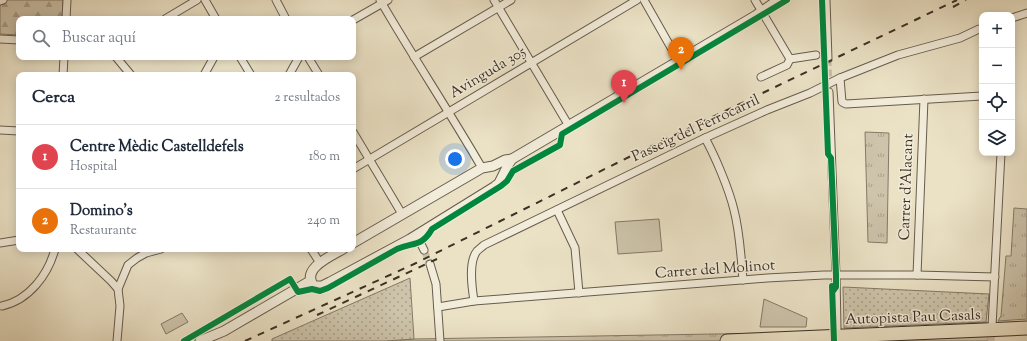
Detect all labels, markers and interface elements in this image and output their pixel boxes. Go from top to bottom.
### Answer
map controls [979,12,1015,156]
button: + [979,12,1015,48]
search box [16,16,356,60]
icon: search [30,27,52,49]
text: Buscar aquí [62,28,136,49]
pin: 2 [668,37,694,70]
street label: Avinguda 305 [446,42,530,104]
button: − [979,48,1015,84]
pin: 1 [611,70,637,103]
button: locate [979,84,1015,120]
text: Cerca [32,86,75,110]
text: 2 resultados [274,89,340,107]
street label: Passeig del Ferrocarril [629,90,763,168]
button: layers [979,120,1015,156]
street label: Carrer d'Alacant [895,133,919,241]
text: Centre Mèdic Castelldefels [70,137,244,158]
text: 1 [43,148,47,166]
text: 180 m [309,148,340,166]
your location [445,149,465,169]
text: Hospital [70,158,117,176]
text: Domino's [70,201,133,222]
text: 2 [42,212,48,230]
text: 240 m [307,212,340,230]
text: Restaurante [70,222,137,240]
street label: Carrer del Molinot [654,255,776,285]
street label: Autopista Pau Casals [845,305,981,331]

